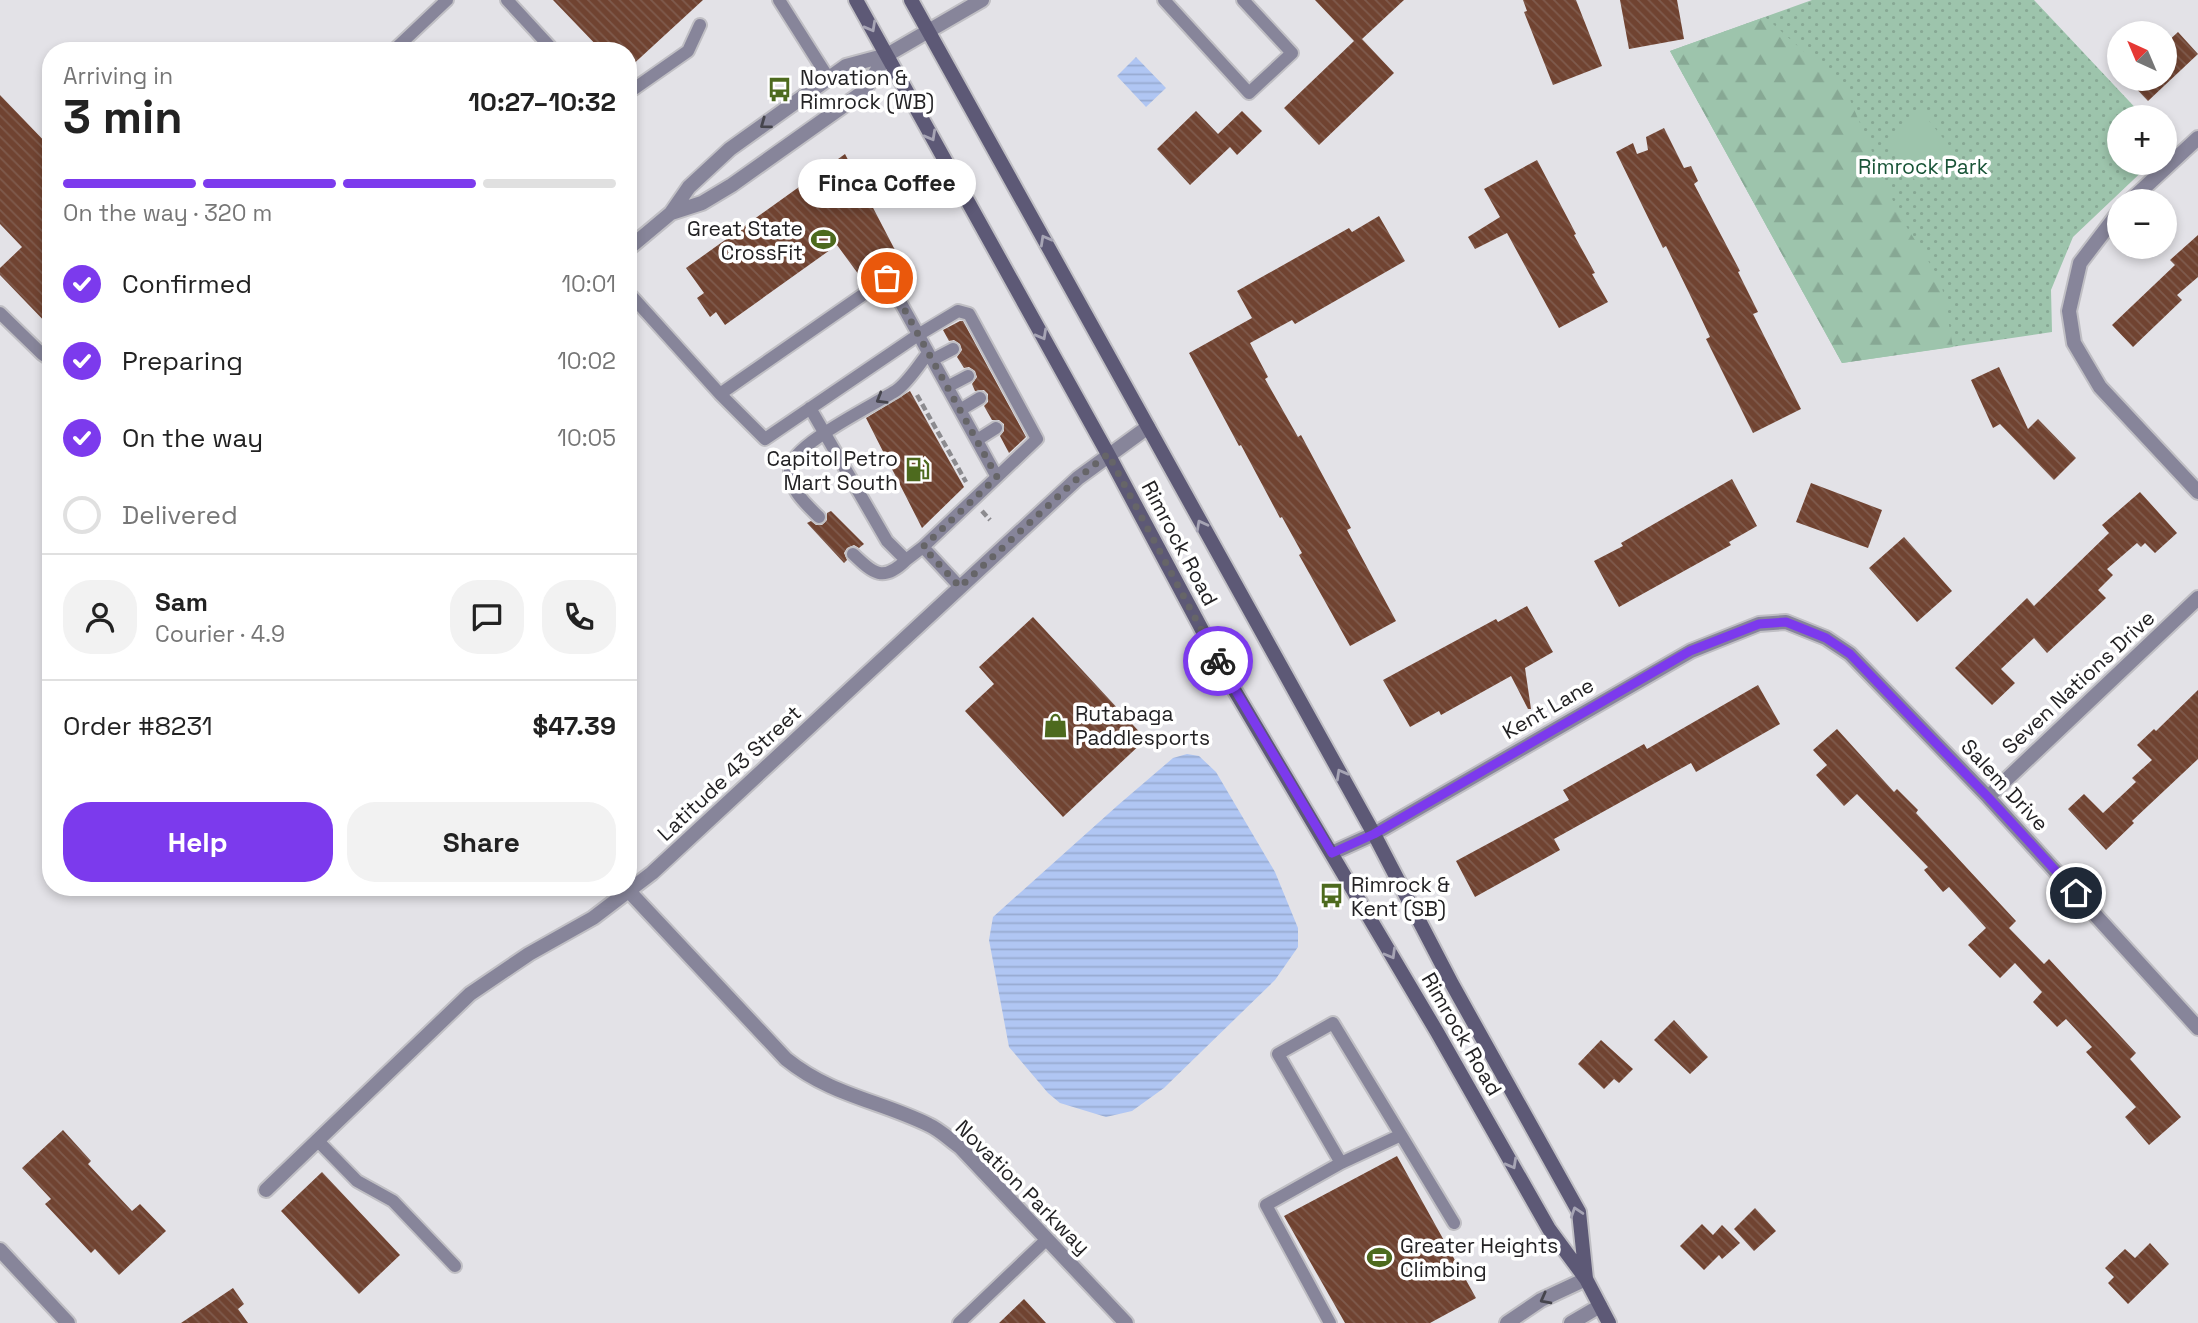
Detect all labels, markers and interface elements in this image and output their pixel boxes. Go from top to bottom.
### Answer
one-way arrow [863,20,877,33]
north arrow [2107,21,2177,91]
map controls [2107,21,2177,259]
text: Arriving in [63,61,173,91]
place label: Novation & Rimrock (WB) [800,64,934,115]
bus stop icon: Novation & Rimrock (WB) [766,75,794,103]
text: 10:27–10:32 [468,85,616,119]
text: 3 min [63,88,183,146]
button: + [2107,105,2177,175]
one-way arrow [760,116,773,128]
one-way arrow [923,129,936,142]
park label: Rimrock Park [1858,153,1988,180]
callout: Finca Coffee [798,159,976,208]
text: Finca Coffee [818,168,956,198]
button: − [2107,189,2177,259]
text: On the way · 320 m [63,198,272,228]
place label: Great State CrossFit [687,215,803,266]
sports icon: Great State CrossFit [809,226,837,254]
one-way arrow [1040,234,1053,247]
pin [857,248,917,308]
icon: bag [868,259,906,297]
icon: check [63,265,101,303]
text: Confirmed [122,267,252,301]
text: 10:01 [561,269,616,299]
one-way arrow [1034,328,1047,340]
icon: check [63,342,101,380]
text: Preparing [122,344,243,378]
text: 10:02 [557,346,616,376]
one-way arrow [876,391,889,404]
icon: check [63,419,101,457]
text: On the way [122,421,263,455]
text: 10:05 [557,423,616,453]
place label: Capitol Petro Mart South [766,445,898,496]
fuel station icon: Capitol Petro Mart South [904,456,932,484]
street label: Rimrock Road [1136,476,1224,610]
text: Delivered [122,498,238,532]
one-way arrow [1196,520,1210,532]
button: person [63,580,137,654]
button: chat [450,580,524,654]
button: phone [542,580,616,654]
text: Sam [155,585,208,619]
street label: Seven Nations Drive [1996,604,2160,760]
text: Courier · 4.9 [155,619,285,649]
courier [1183,626,1253,696]
icon: bike [1199,642,1237,680]
street label: Kent Lane [1497,671,1599,745]
street label: Latitude 43 Street [651,699,807,847]
place label: Rutabaga Paddlesports [1075,700,1210,751]
text: Order #8231 [63,709,213,743]
text: $47.39 [533,709,616,743]
shop icon: Rutabaga Paddlesports [1041,711,1069,739]
street label: Salem Drive [1955,733,2055,837]
one-way arrow [1336,769,1349,781]
button: Help [63,802,333,882]
button: Share [347,802,616,882]
pin [2046,863,2106,923]
place label: Rimrock & Kent (SB) [1351,871,1450,922]
icon: home [2057,874,2095,912]
bus stop icon: Rimrock & Kent (SB) [1317,882,1345,910]
one-way arrow [1383,946,1396,959]
street label: Rimrock Road [1416,968,1508,1100]
street label: Novation Parkway [950,1114,1096,1260]
one-way arrow [1504,1157,1517,1169]
one-way arrow [1570,1206,1584,1219]
place label: Greater Heights Climbing [1400,1232,1558,1283]
sports icon: Greater Heights Climbing [1366,1243,1394,1271]
one-way arrow [1540,1291,1552,1304]

